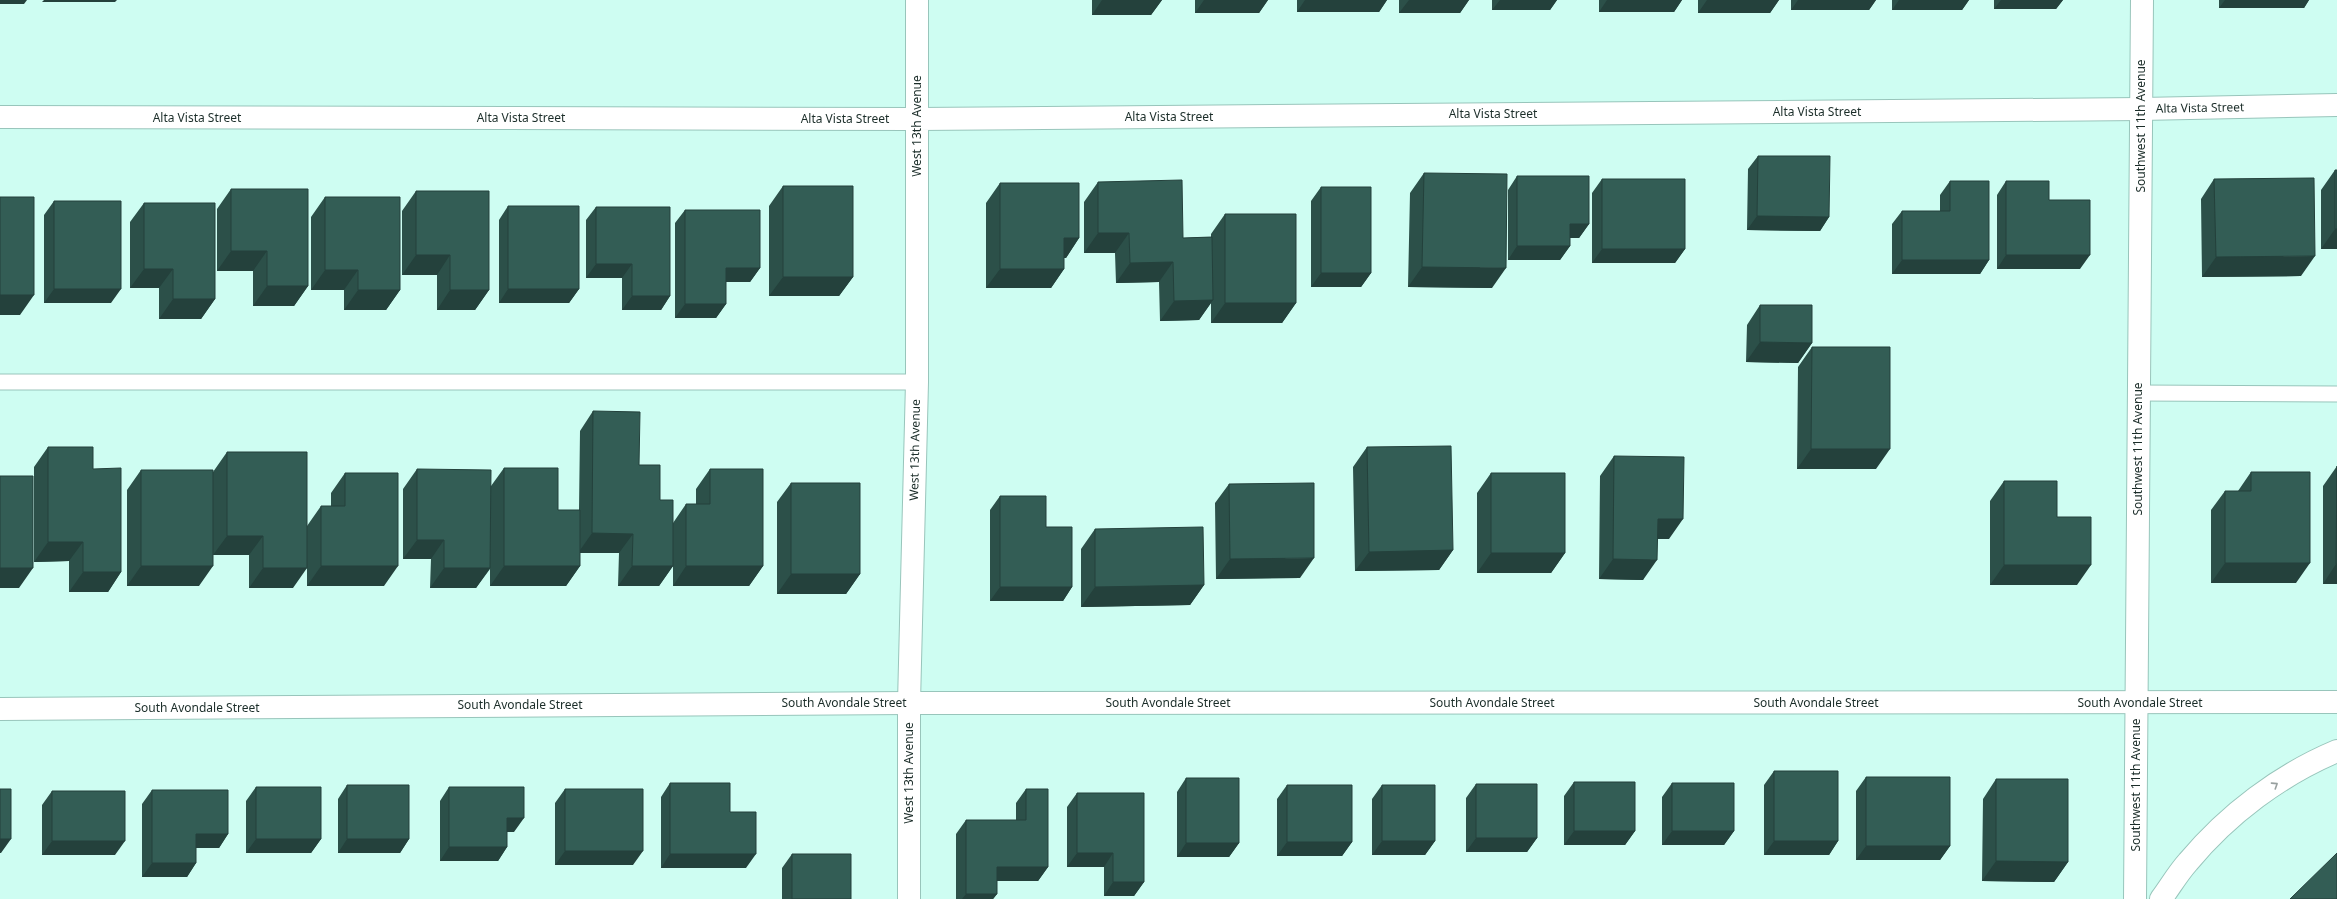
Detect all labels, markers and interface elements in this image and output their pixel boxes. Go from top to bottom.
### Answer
street label: Southwest 11th Avenue [2132,59,2149,193]
street label: West 13th Avenue [908,75,925,177]
street label: Alta Vista Street [2156,98,2245,117]
street label: Alta Vista Street [1773,103,1862,120]
street label: Alta Vista Street [1449,105,1538,122]
street label: Alta Vista Street [1125,108,1214,125]
street label: Alta Vista Street [153,109,242,126]
street label: Alta Vista Street [477,109,566,126]
street label: Alta Vista Street [801,110,890,127]
street label: Southwest 11th Avenue [2129,382,2146,516]
street label: West 13th Avenue [905,399,924,501]
street label: South Avondale Street [781,694,907,711]
street label: South Avondale Street [1105,694,1231,711]
street label: South Avondale Street [1429,694,1555,711]
street label: South Avondale Street [1753,694,1879,711]
street label: South Avondale Street [2077,694,2203,711]
street label: South Avondale Street [457,696,583,713]
street label: South Avondale Street [134,699,260,716]
street label: Southwest 11th Avenue [2127,718,2144,852]
street label: West 13th Avenue [900,722,917,824]
one-way arrow [2271,783,2278,790]

